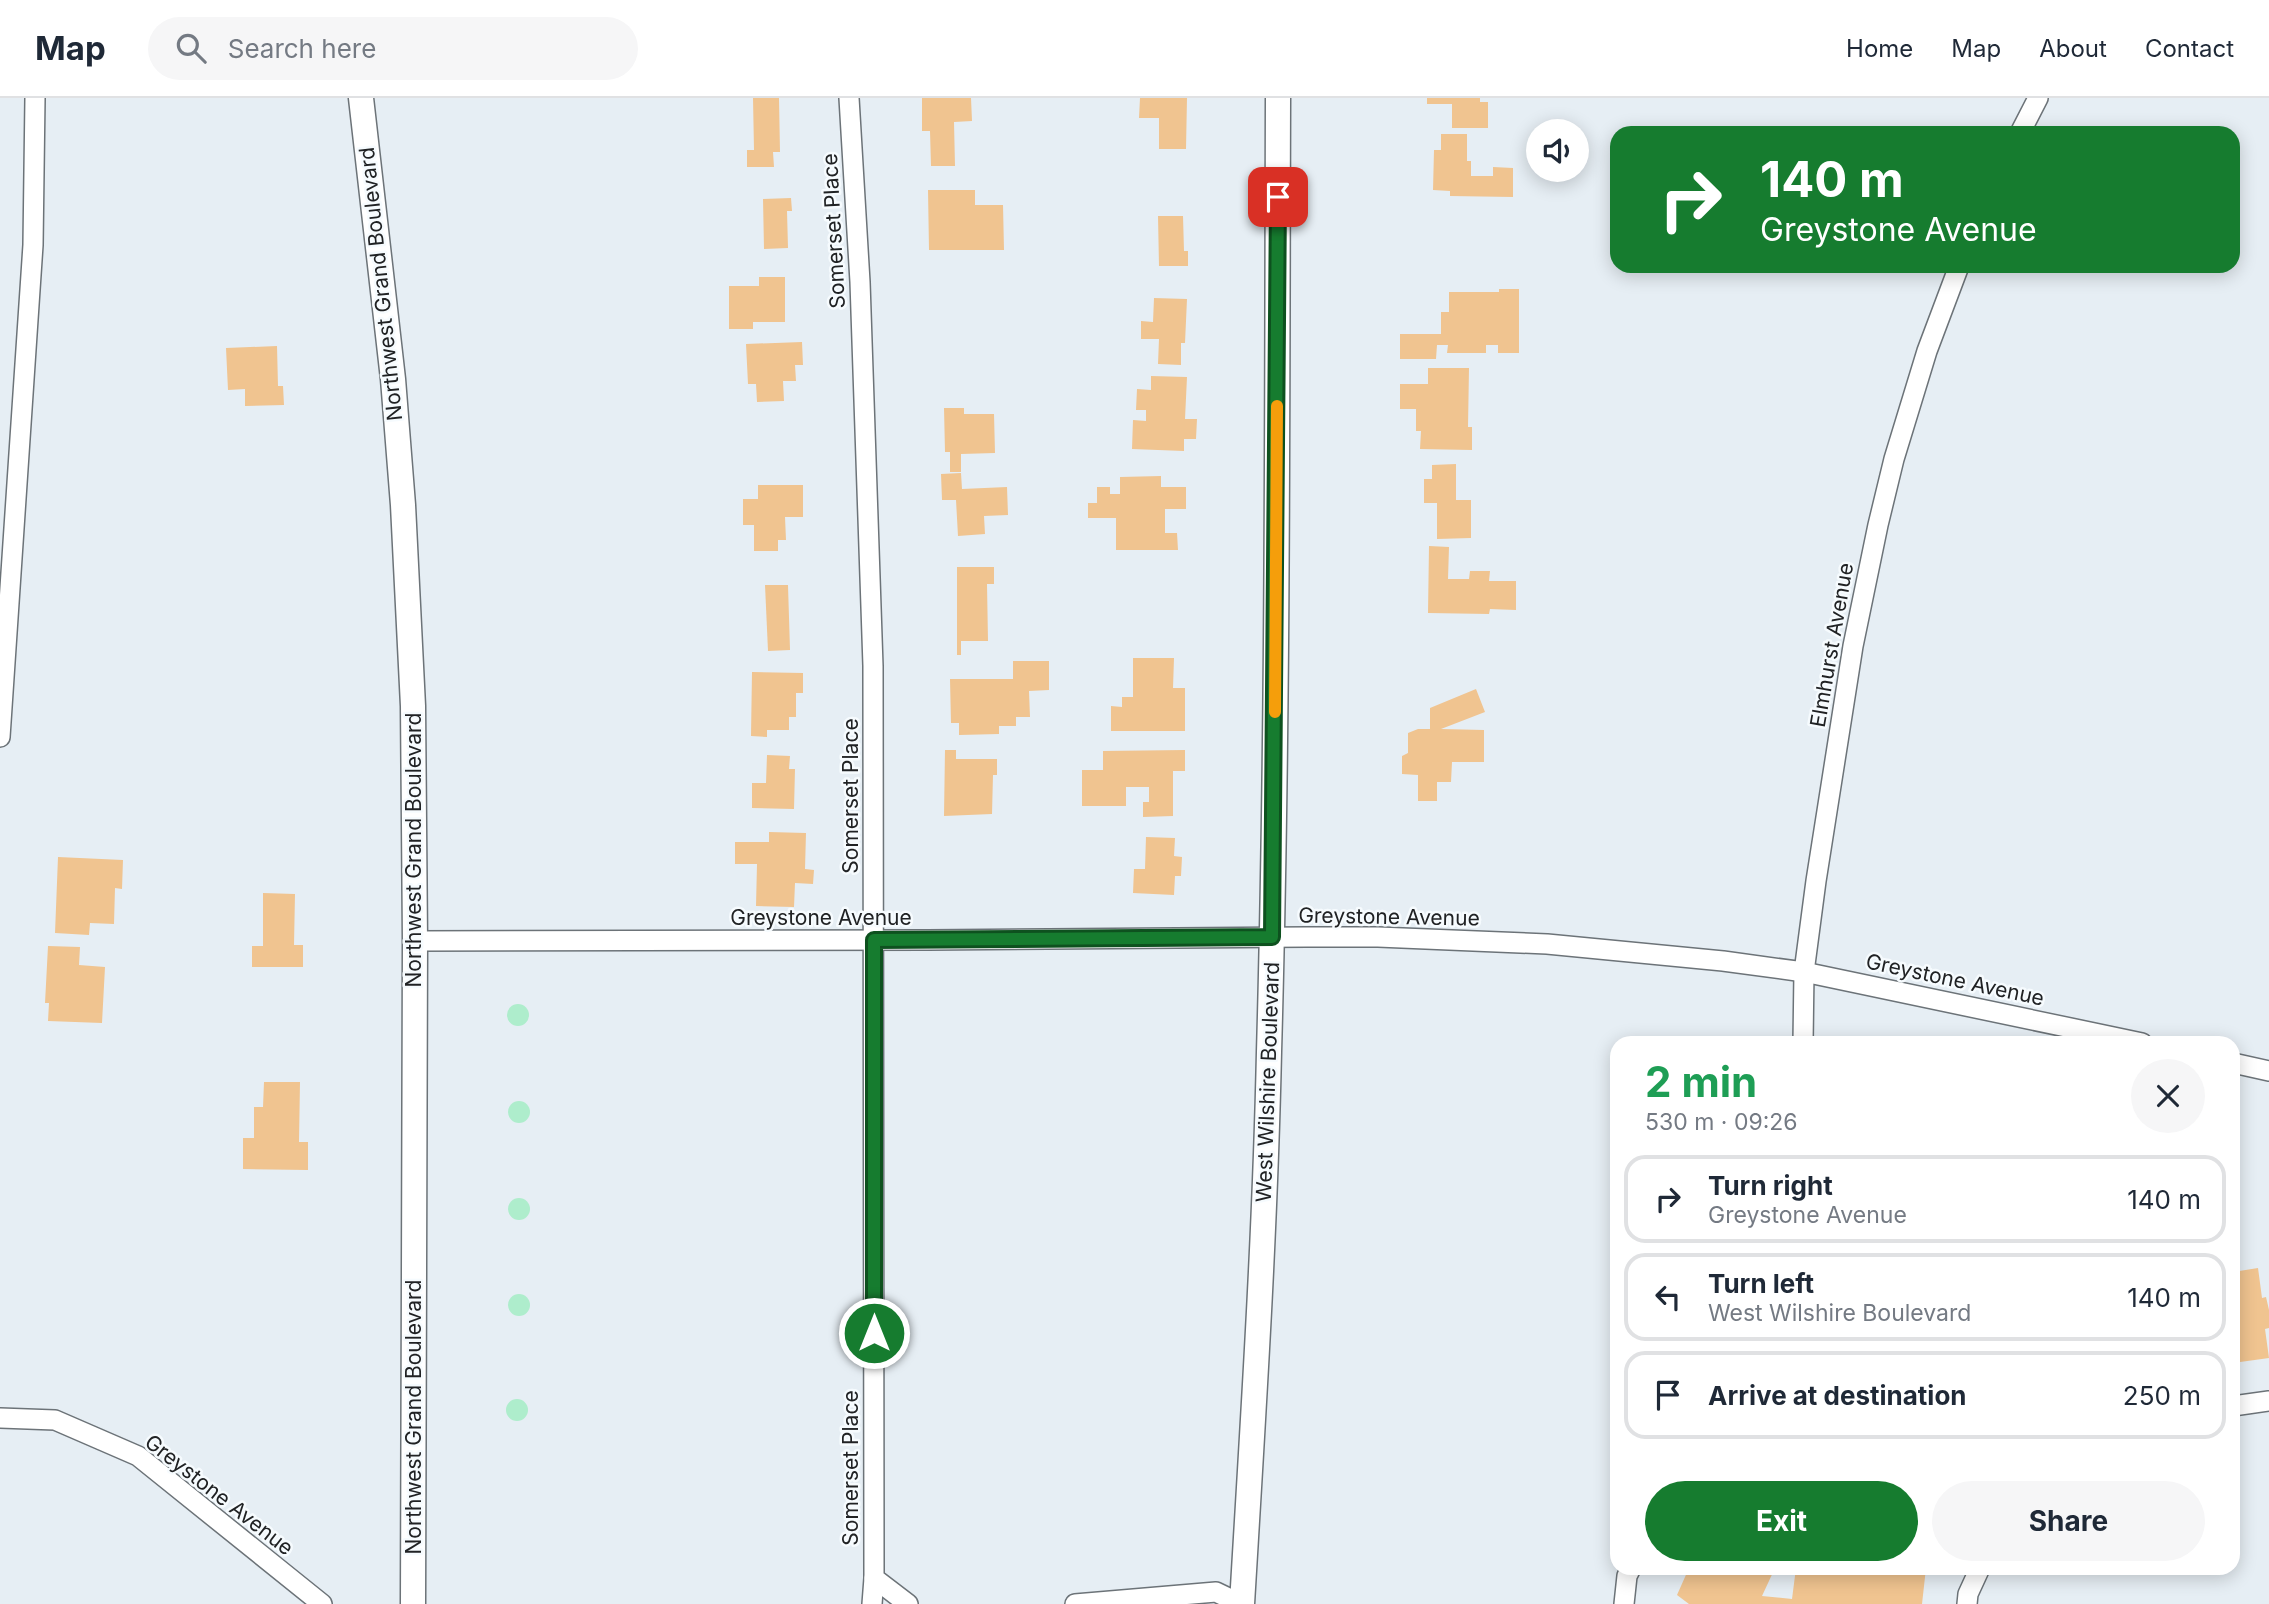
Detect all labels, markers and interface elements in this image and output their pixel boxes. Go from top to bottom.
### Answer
search box [148,17,638,80]
text: Map [35,28,106,68]
icon: search [172,29,210,67]
text: Search here [228,33,376,64]
text: Home [1846,34,1913,63]
text: Map [1951,34,2001,63]
text: About [2039,34,2107,63]
text: Contact [2145,34,2234,63]
map controls [1526,119,1589,182]
button: sound [1526,119,1589,182]
street label: Northwest Grand Boulevard [354,146,407,422]
text: 140 m [1760,150,1904,209]
street label: Somerset Place [817,153,850,309]
icon: right [1645,154,1736,245]
pin [1248,167,1308,227]
icon: arrive [1259,178,1297,216]
text: Greystone Avenue [1760,210,2037,249]
street label: Elmhurst Avenue [1805,561,1858,729]
street label: Northwest Grand Boulevard [401,713,426,987]
street label: Somerset Place [838,718,863,874]
street label: Greystone Avenue [1298,902,1480,931]
street label: Greystone Avenue [730,905,912,930]
street label: Greystone Avenue [1864,948,2046,1011]
street label: West Wilshire Boulevard [1251,961,1284,1203]
text: 2 min [1645,1056,1757,1107]
button: close [2131,1059,2205,1133]
text: 530 m · 09:26 [1645,1108,1798,1136]
text: Turn right [1708,1170,1833,1201]
icon: right [1649,1180,1687,1218]
text: 140 m [2127,1184,2201,1215]
text: Greystone Avenue [1708,1201,1907,1229]
text: Turn left [1708,1268,1814,1299]
icon: left [1649,1278,1687,1316]
street label: Northwest Grand Boulevard [401,1280,426,1554]
text: 140 m [2127,1282,2201,1313]
position arrow [837,1296,911,1370]
text: West Wilshire Boulevard [1708,1299,1971,1327]
icon: arrive [1649,1376,1687,1414]
text: Arrive at destination [1708,1380,1967,1411]
text: 250 m [2123,1380,2201,1411]
street label: Somerset Place [838,1390,863,1546]
street label: Greystone Avenue [140,1429,299,1560]
button: Exit [1645,1481,1918,1561]
button: Share [1932,1481,2205,1561]

